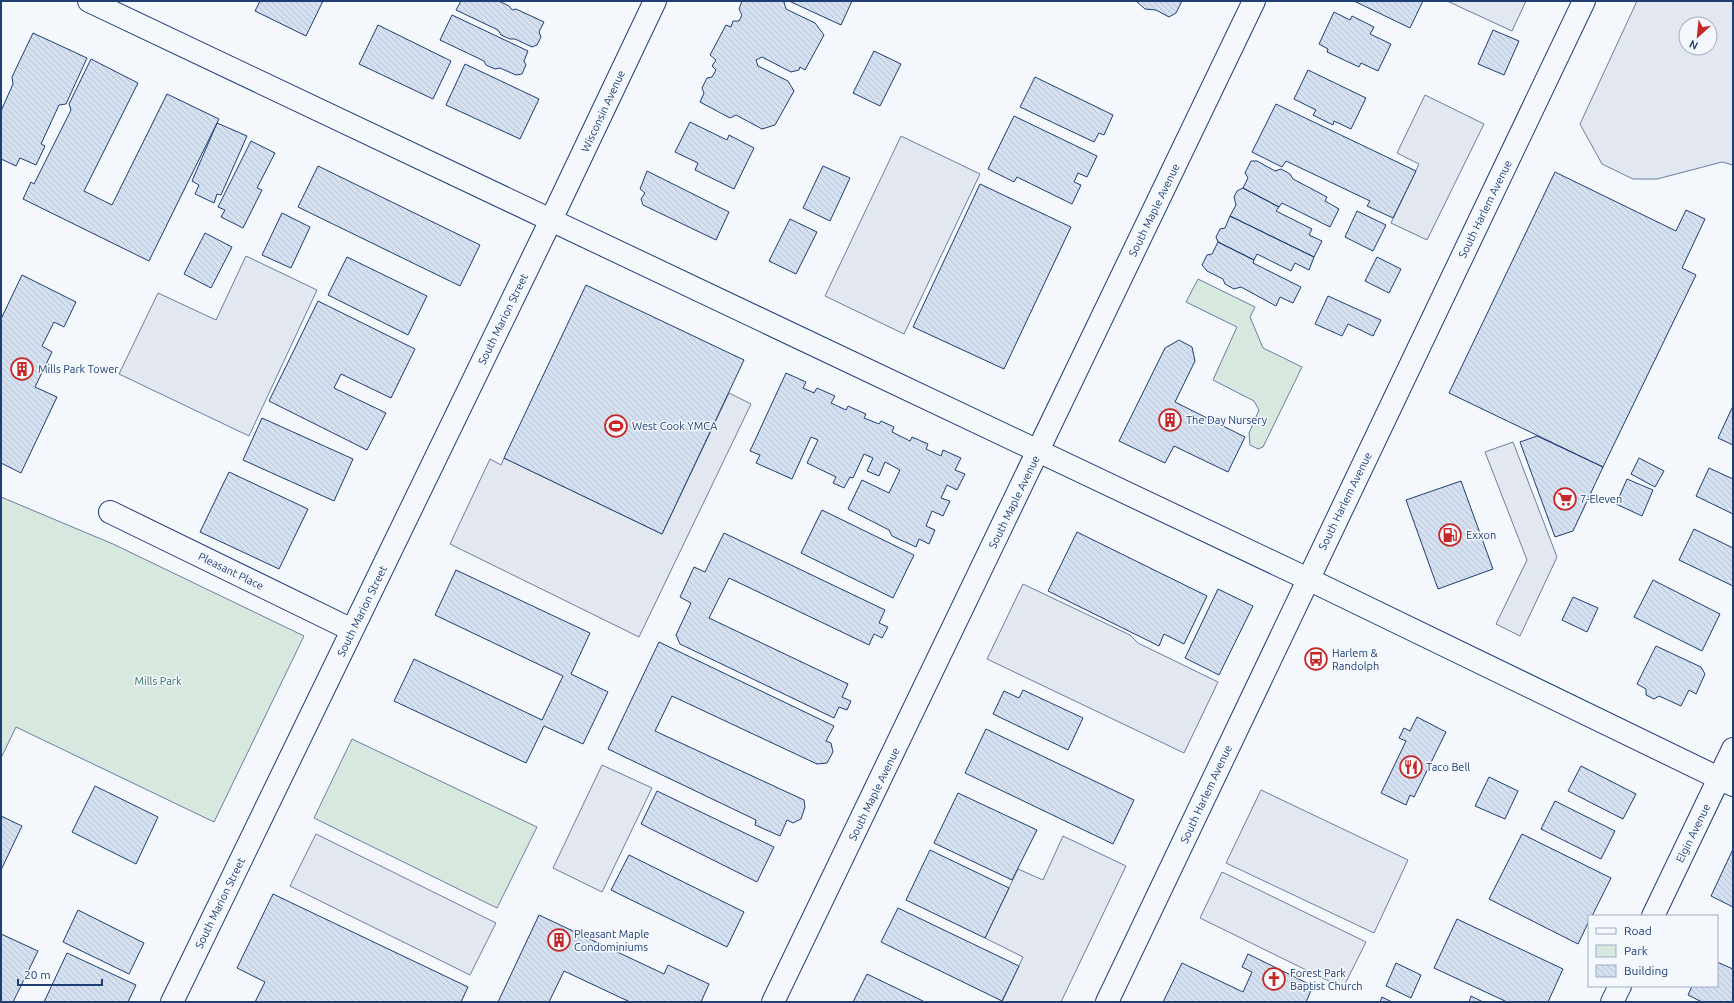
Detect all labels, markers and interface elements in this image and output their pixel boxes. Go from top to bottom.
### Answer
north arrow [1678,16,1718,56]
text: N [1687,38,1700,52]
street label: Wisconsin Avenue [579,68,627,154]
street label: South Harlem Avenue [1456,158,1514,260]
street label: South Maple Avenue [1126,162,1182,258]
street label: South Marion Street [476,271,531,366]
building icon: Mills Park Tower [9,356,35,382]
place label: Mills Park Tower [38,363,119,375]
building icon: The Day Nursery [1157,407,1183,433]
sports icon: West Cook YMCA [603,413,629,439]
place label: The Day Nursery [1186,414,1268,426]
place label: West Cook YMCA [632,420,718,432]
street label: South Harlem Avenue [1316,450,1374,552]
street label: South Maple Avenue [986,454,1042,550]
supermarket icon: 7-Eleven [1552,486,1578,512]
place label: 7-Eleven [1580,493,1622,505]
fuel station icon: Exxon [1437,522,1463,548]
place label: Exxon [1466,529,1496,541]
street label: Pleasant Place [196,550,266,592]
street label: South Marion Street [335,563,390,658]
bus stop icon: Harlem & Randolph [1303,646,1329,672]
place label: Harlem & Randolph [1332,647,1379,672]
park label: Mills Park [134,675,182,687]
street label: South Harlem Avenue [1178,743,1234,845]
street label: South Maple Avenue [846,746,902,842]
restaurant icon: Taco Bell [1398,754,1424,780]
place label: Taco Bell [1426,761,1470,773]
street label: Elgin Avenue [1674,802,1712,864]
street label: South Marion Street [193,855,248,950]
legend [1588,915,1718,987]
text: Road [1624,924,1652,937]
building icon: Pleasant Maple Condominiums [546,927,572,953]
place label: Pleasant Maple Condominiums [574,928,649,953]
text: Park [1624,944,1648,957]
scale bar [18,961,102,987]
text: Building [1624,964,1668,977]
church icon: Forest Park Baptist Church [1261,966,1287,992]
place label: Forest Park Baptist Church [1290,967,1363,992]
text: 20 m [24,968,51,981]

